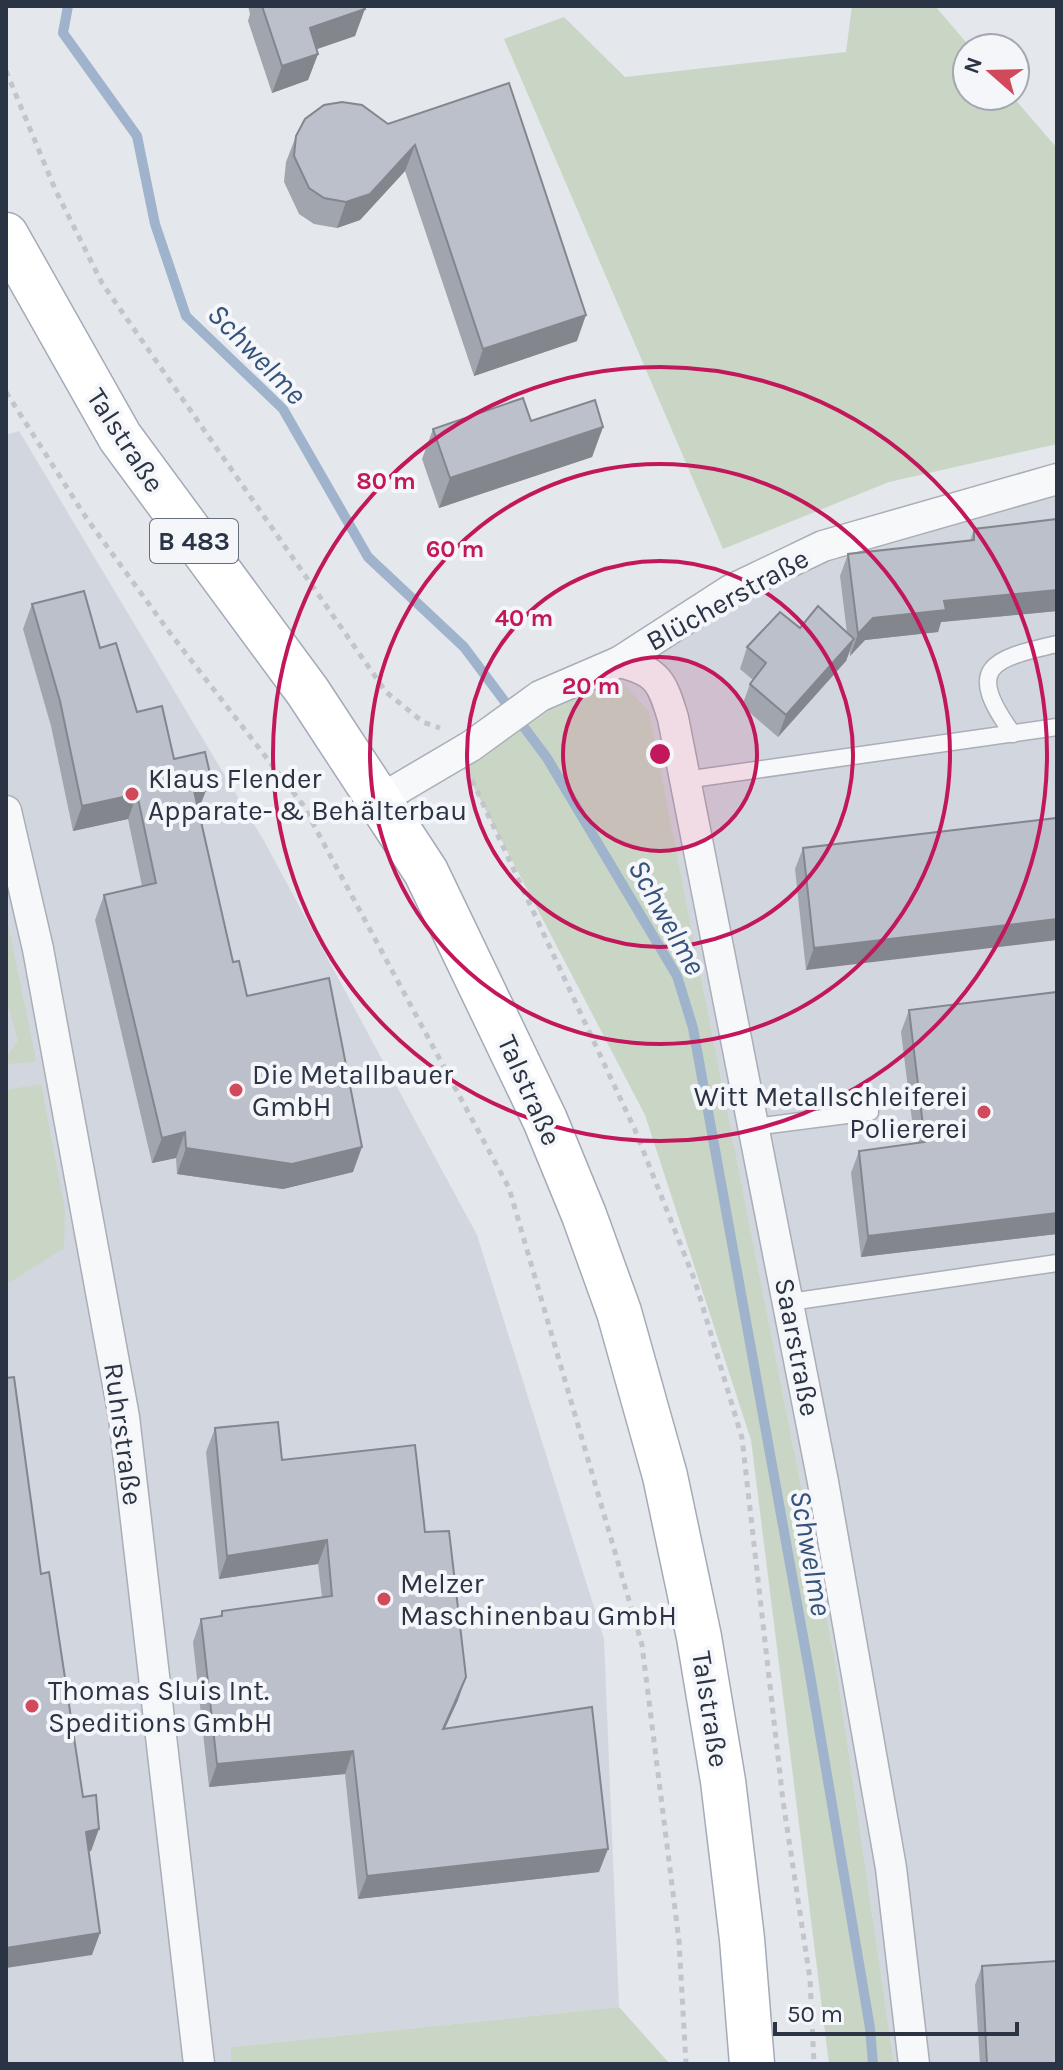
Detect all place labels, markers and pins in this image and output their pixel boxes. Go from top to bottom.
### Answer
centre of rings [646,740,674,768]
place label: Klaus Flender Apparate- & Behälterbau [148,762,467,827]
marker: Klaus Flender Apparate- & Behälterbau [123,785,141,803]
place label: Die Metallbauer GmbH [252,1058,454,1123]
place label: Witt Metallschleiferei Poliererei [694,1080,968,1145]
marker: Die Metallbauer GmbH [227,1081,245,1099]
marker: Witt Metallschleiferei Poliererei [975,1103,993,1121]
place label: Melzer Maschinenbau GmbH [400,1567,677,1632]
marker: Melzer Maschinenbau GmbH [375,1590,393,1608]
place label: Thomas Sluis Int. Speditions GmbH [48,1674,273,1739]
marker: Thomas Sluis Int. Speditions GmbH [23,1697,41,1715]

